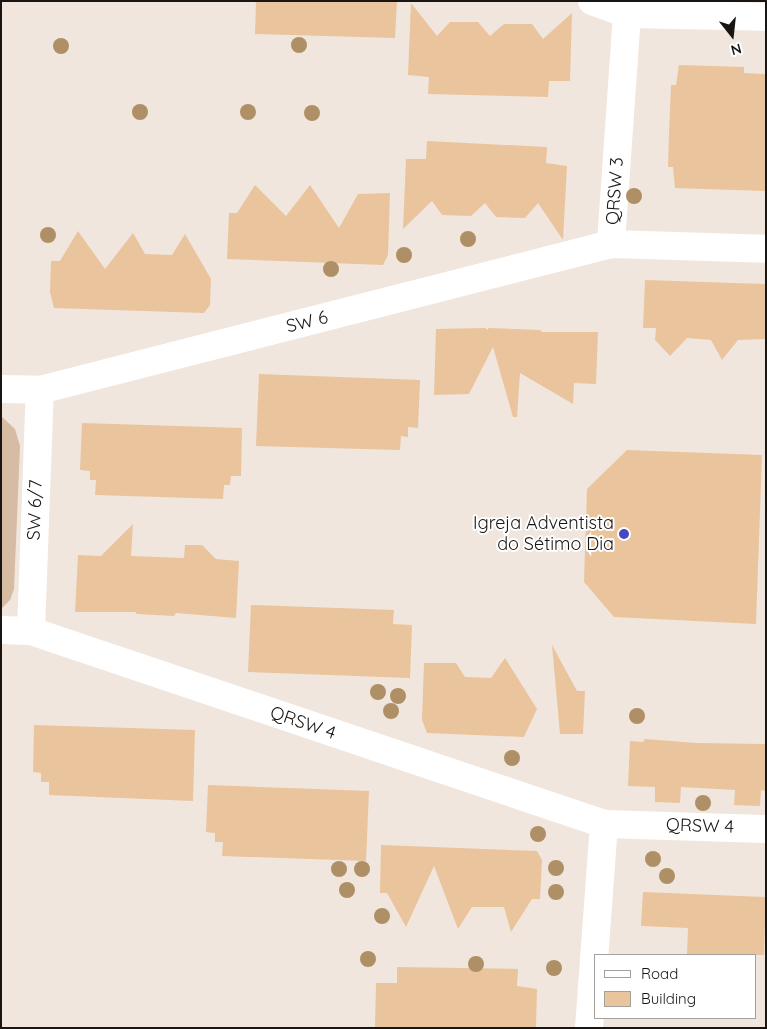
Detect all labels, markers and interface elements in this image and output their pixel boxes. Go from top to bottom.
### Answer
north arrow [707,10,757,60]
text: N [729,39,744,59]
street label: QRSW 3 [602,156,628,226]
street label: SW 6 [284,306,330,338]
street label: SW 6/7 [23,479,47,541]
place label: Igreja Adventista do Sétimo Dia [473,513,614,556]
marker: Igreja Adventista do Sétimo Dia [618,528,630,540]
street label: QRSW 4 [267,702,339,744]
street label: QRSW 4 [666,814,734,838]
legend [594,954,757,1019]
text: Road [641,964,678,983]
text: Building [641,989,696,1008]

